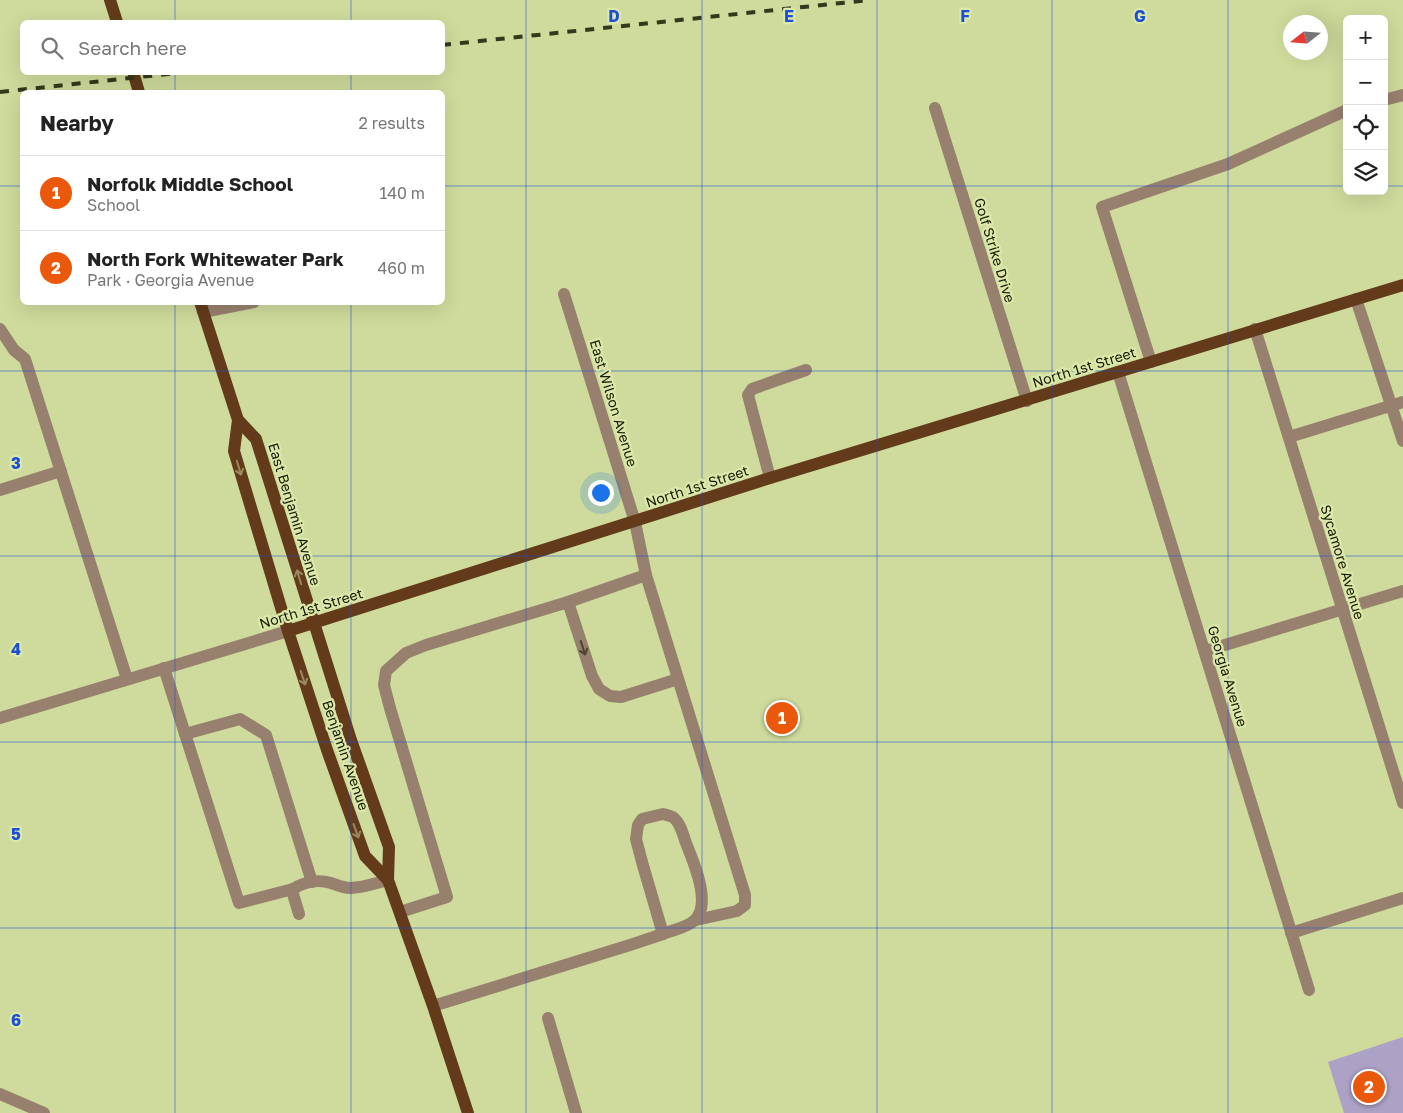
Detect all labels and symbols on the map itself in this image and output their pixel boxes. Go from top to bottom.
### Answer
text: D [608,6,620,26]
text: E [784,6,794,26]
text: F [960,6,970,26]
text: G [1134,6,1146,26]
north arrow [1283,15,1328,60]
street label: Golf Strike Drive [971,196,1019,304]
street label: East Wilson Avenue [587,337,641,469]
street label: North 1st Street [1030,343,1138,391]
street label: East Benjamin Avenue [265,441,325,587]
text: 3 [11,453,21,473]
one-way arrow [234,459,244,475]
street label: North 1st Street [643,461,751,511]
your location [588,480,614,506]
street label: Sycamore Avenue [1317,503,1369,621]
one-way arrow [294,569,303,585]
street label: North 1st Street [257,584,365,632]
street label: Georgia Avenue [1205,623,1251,729]
text: 4 [11,639,21,659]
one-way arrow [579,640,588,656]
one-way arrow [299,669,308,685]
street label: Benjamin Avenue [319,698,373,812]
pin: 1 [766,699,798,737]
one-way arrow [352,823,361,838]
text: 5 [11,824,21,844]
text: 6 [11,1010,21,1030]
pin: 2 [1353,1068,1385,1106]

